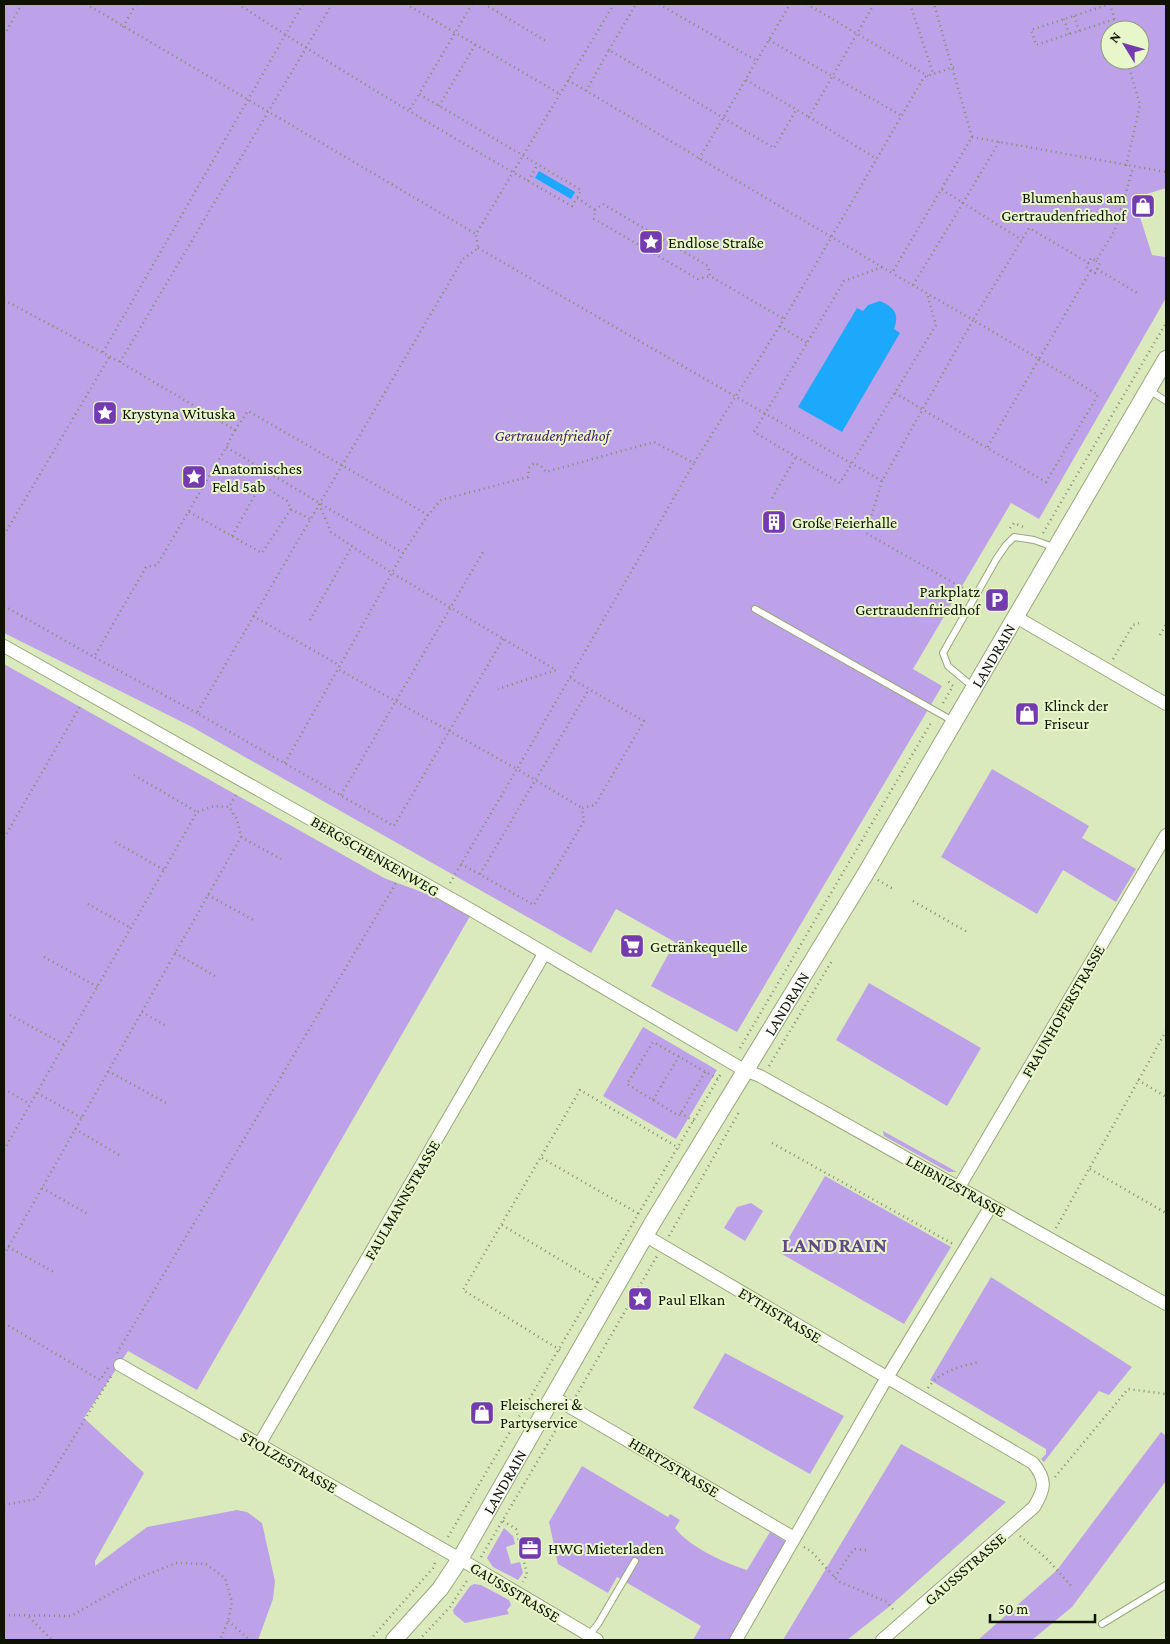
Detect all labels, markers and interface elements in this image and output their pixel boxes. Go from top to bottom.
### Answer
north arrow [1100,20,1150,70]
text: N [1105,28,1124,46]
place label: Blumenhaus am Gertraudenfriedhof [1001,189,1127,224]
shop icon: Blumenhaus am Gertraudenfriedhof [1130,193,1156,219]
place icon: Endlose Straße [638,229,664,255]
place label: Endlose Straße [668,234,764,251]
place icon: Krystyna Wituska [92,400,118,426]
place label: Krystyna Wituska [122,405,236,423]
park label: Gertraudenfriedhof [494,427,612,445]
place label: Anatomisches Feld 5ab [212,460,302,495]
place icon: Anatomisches Feld 5ab [181,464,207,490]
building icon: Große Feierhalle [761,509,787,535]
place label: Große Feierhalle [792,514,897,531]
place label: Parkplatz Gertraudenfriedhof [855,583,981,618]
parking icon: Parkplatz Gertraudenfriedhof [984,587,1010,613]
street label: LANDRAIN [968,620,1018,690]
place label: Klinck der Friseur [1044,697,1109,732]
shop icon: Klinck der Friseur [1014,701,1040,727]
street label: BERGSCHENKENWEG [308,812,442,900]
supermarket icon: Getränkequelle [619,933,645,959]
place label: Getränkequelle [650,938,748,956]
street label: FRAUNHOFERSTRASSE [1018,942,1108,1080]
street label: LANDRAIN [761,969,812,1038]
street label: FAULMANNSTRASSE [361,1137,443,1263]
street label: LEIBNIZSTRASSE [903,1152,1009,1221]
district label: LANDRAIN [782,1233,888,1257]
street label: EYTHSTRASSE [736,1284,825,1346]
place icon: Paul Elkan [627,1286,653,1312]
place label: Paul Elkan [658,1291,726,1308]
place label: Fleischerei & Partyservice [500,1396,583,1432]
shop icon: Fleischerei & Partyservice [469,1400,495,1426]
street label: STOLZESTRASSE [238,1427,341,1497]
street label: HERTZSTRASSE [626,1433,722,1501]
street label: LANDRAIN [479,1446,529,1517]
street label: GAUSSSTRASSE [921,1529,1009,1609]
office icon: HWG Mieterladen [517,1535,543,1561]
place label: HWG Mieterladen [548,1540,664,1557]
street label: GAUSSSTRASSE [467,1559,563,1626]
scale bar [990,1592,1095,1624]
text: 50 m [998,1601,1028,1617]

